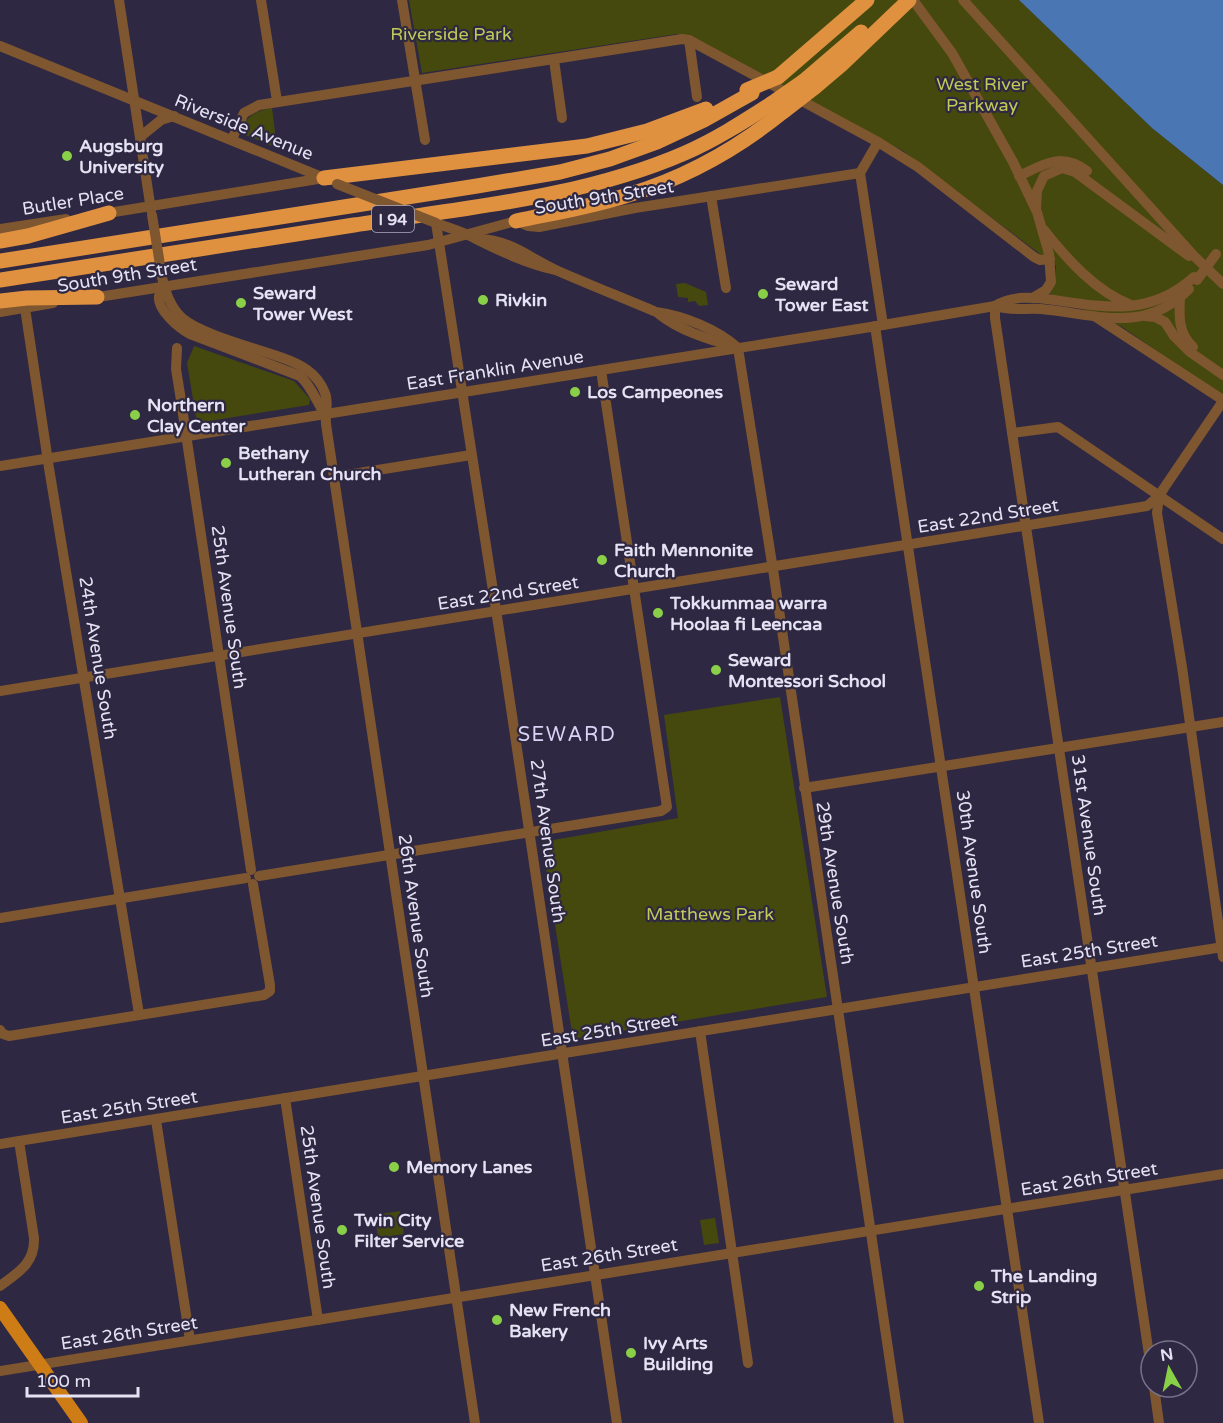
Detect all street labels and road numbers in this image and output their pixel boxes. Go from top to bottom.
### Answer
street label: Riverside Avenue [171,89,317,165]
street label: South 9th Street [533,175,675,219]
street label: Butler Place [21,182,125,220]
road number: I 94 [372,206,414,232]
street label: South 9th Street [56,253,198,297]
street label: East Franklin Avenue [405,345,585,395]
street label: East 22nd Street [916,494,1060,538]
street label: 25th Avenue South [207,524,251,690]
street label: East 22nd Street [436,571,580,615]
street label: 24th Avenue South [74,575,122,741]
street label: 31st Avenue South [1067,753,1111,917]
street label: 27th Avenue South [526,758,570,924]
street label: 30th Avenue South [952,789,996,955]
street label: 29th Avenue South [811,800,859,966]
street label: 26th Avenue South [394,833,438,999]
street label: East 25th Street [1019,929,1159,973]
street label: East 25th Street [539,1008,679,1052]
street label: East 25th Street [59,1085,199,1129]
street label: 25th Avenue South [296,1124,340,1290]
street label: East 26th Street [1019,1157,1159,1201]
street label: East 26th Street [539,1233,679,1277]
street label: East 26th Street [59,1311,199,1355]

